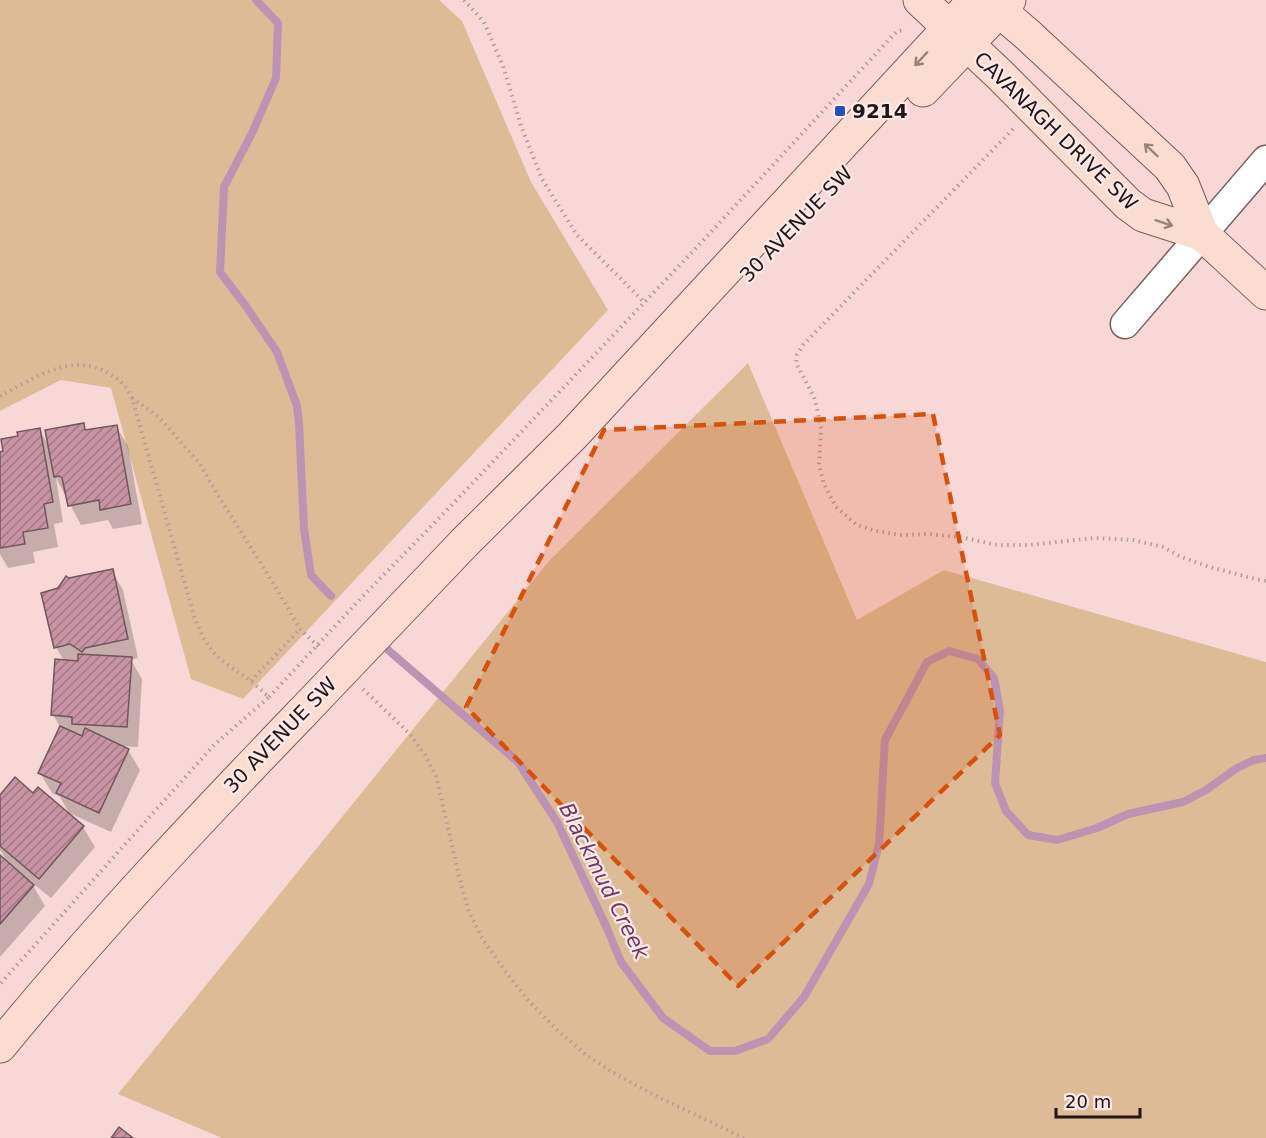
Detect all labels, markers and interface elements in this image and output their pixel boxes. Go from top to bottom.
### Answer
street label: CAVANAGH DRIVE SW [969,47,1143,215]
one-way arrow [914,51,929,66]
place label: 9214 [852,99,908,123]
marker: 9214 [833,104,847,118]
one-way arrow [1144,143,1159,157]
street label: 30 AVENUE SW [735,161,857,287]
one-way arrow [1155,218,1174,229]
street label: 30 AVENUE SW [219,672,341,798]
water label: Blackmud Creek [554,799,654,964]
scale bar [1056,1081,1140,1119]
text: 20 m [1065,1091,1111,1112]

